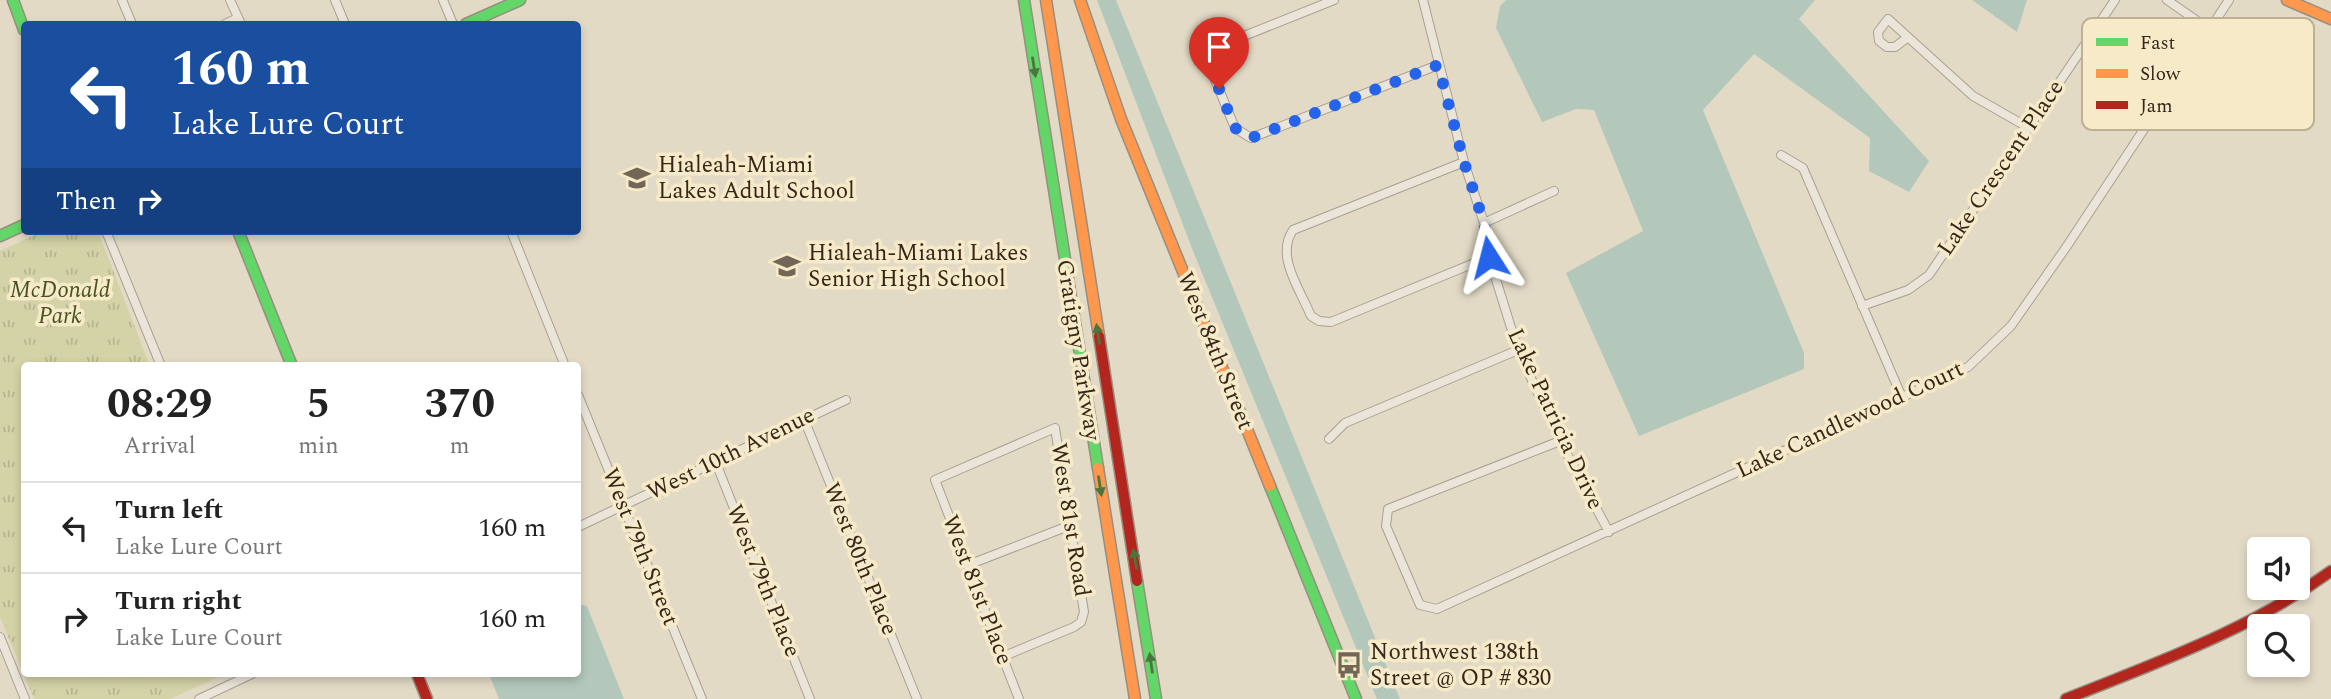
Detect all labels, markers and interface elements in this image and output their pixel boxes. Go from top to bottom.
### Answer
pin [1189,17,1249,89]
legend [2082,18,2314,130]
icon: arrive [1200,28,1238,66]
text: Fast [2140,29,2176,58]
text: 160 m [171,32,310,107]
icon: left [56,49,147,140]
one-way arrow [1029,57,1040,79]
text: Slow [2140,60,2181,89]
street label: Lake Crescent Place [1929,73,2073,263]
text: Jam [2140,92,2172,121]
text: Lake Lure Court [171,100,404,149]
place label: Hialeah-Miami Lakes Adult School [658,148,855,209]
school or university icon: Hialeah-Miami Lakes Adult School [622,163,652,193]
text: Then [56,181,116,221]
icon: right [130,182,168,220]
position arrow [1452,220,1526,294]
place label: Hialeah-Miami Lakes Senior High School [808,236,1028,297]
school or university icon: Hialeah-Miami Lakes Senior High School [772,251,802,281]
street label: Gratigny Parkway [1046,257,1110,444]
street label: West 84th Street [1167,267,1263,435]
park label: McDonald Park [10,273,110,334]
street label: Lake Patricia Drive [1498,322,1612,516]
one-way arrow [1092,323,1103,345]
street label: Lake Candlewood Court [1731,352,1969,488]
text: 08:29 [107,373,212,436]
text: 5 [307,373,330,436]
text: 370 [424,373,495,436]
street label: West 10th Avenue [641,398,821,510]
text: Arrival [124,429,195,464]
text: min [298,429,339,464]
text: m [450,429,470,464]
street label: West 81st Road [1041,441,1099,600]
street label: West 79th Street [592,463,688,631]
one-way arrow [1095,475,1106,497]
street label: West 80th Place [813,477,907,641]
text: Turn left [115,490,223,530]
street label: West 79th Place [716,499,810,663]
text: 160 m [478,508,546,548]
icon: left [56,509,94,547]
street label: West 81st Place [932,510,1022,670]
text: Lake Lure Court [115,530,283,565]
map controls [2247,537,2310,677]
button: sound [2247,537,2310,600]
one-way arrow [1129,548,1140,570]
text: Turn right [115,581,242,621]
text: 160 m [478,599,546,639]
icon: right [56,600,94,638]
button: search [2247,614,2310,677]
text: Lake Lure Court [115,621,283,656]
place label: Northwest 138th Street @ OP # 830 [1370,635,1551,696]
bus stop icon: Northwest 138th Street @ OP # 830 [1334,650,1364,680]
one-way arrow [1145,651,1156,673]

